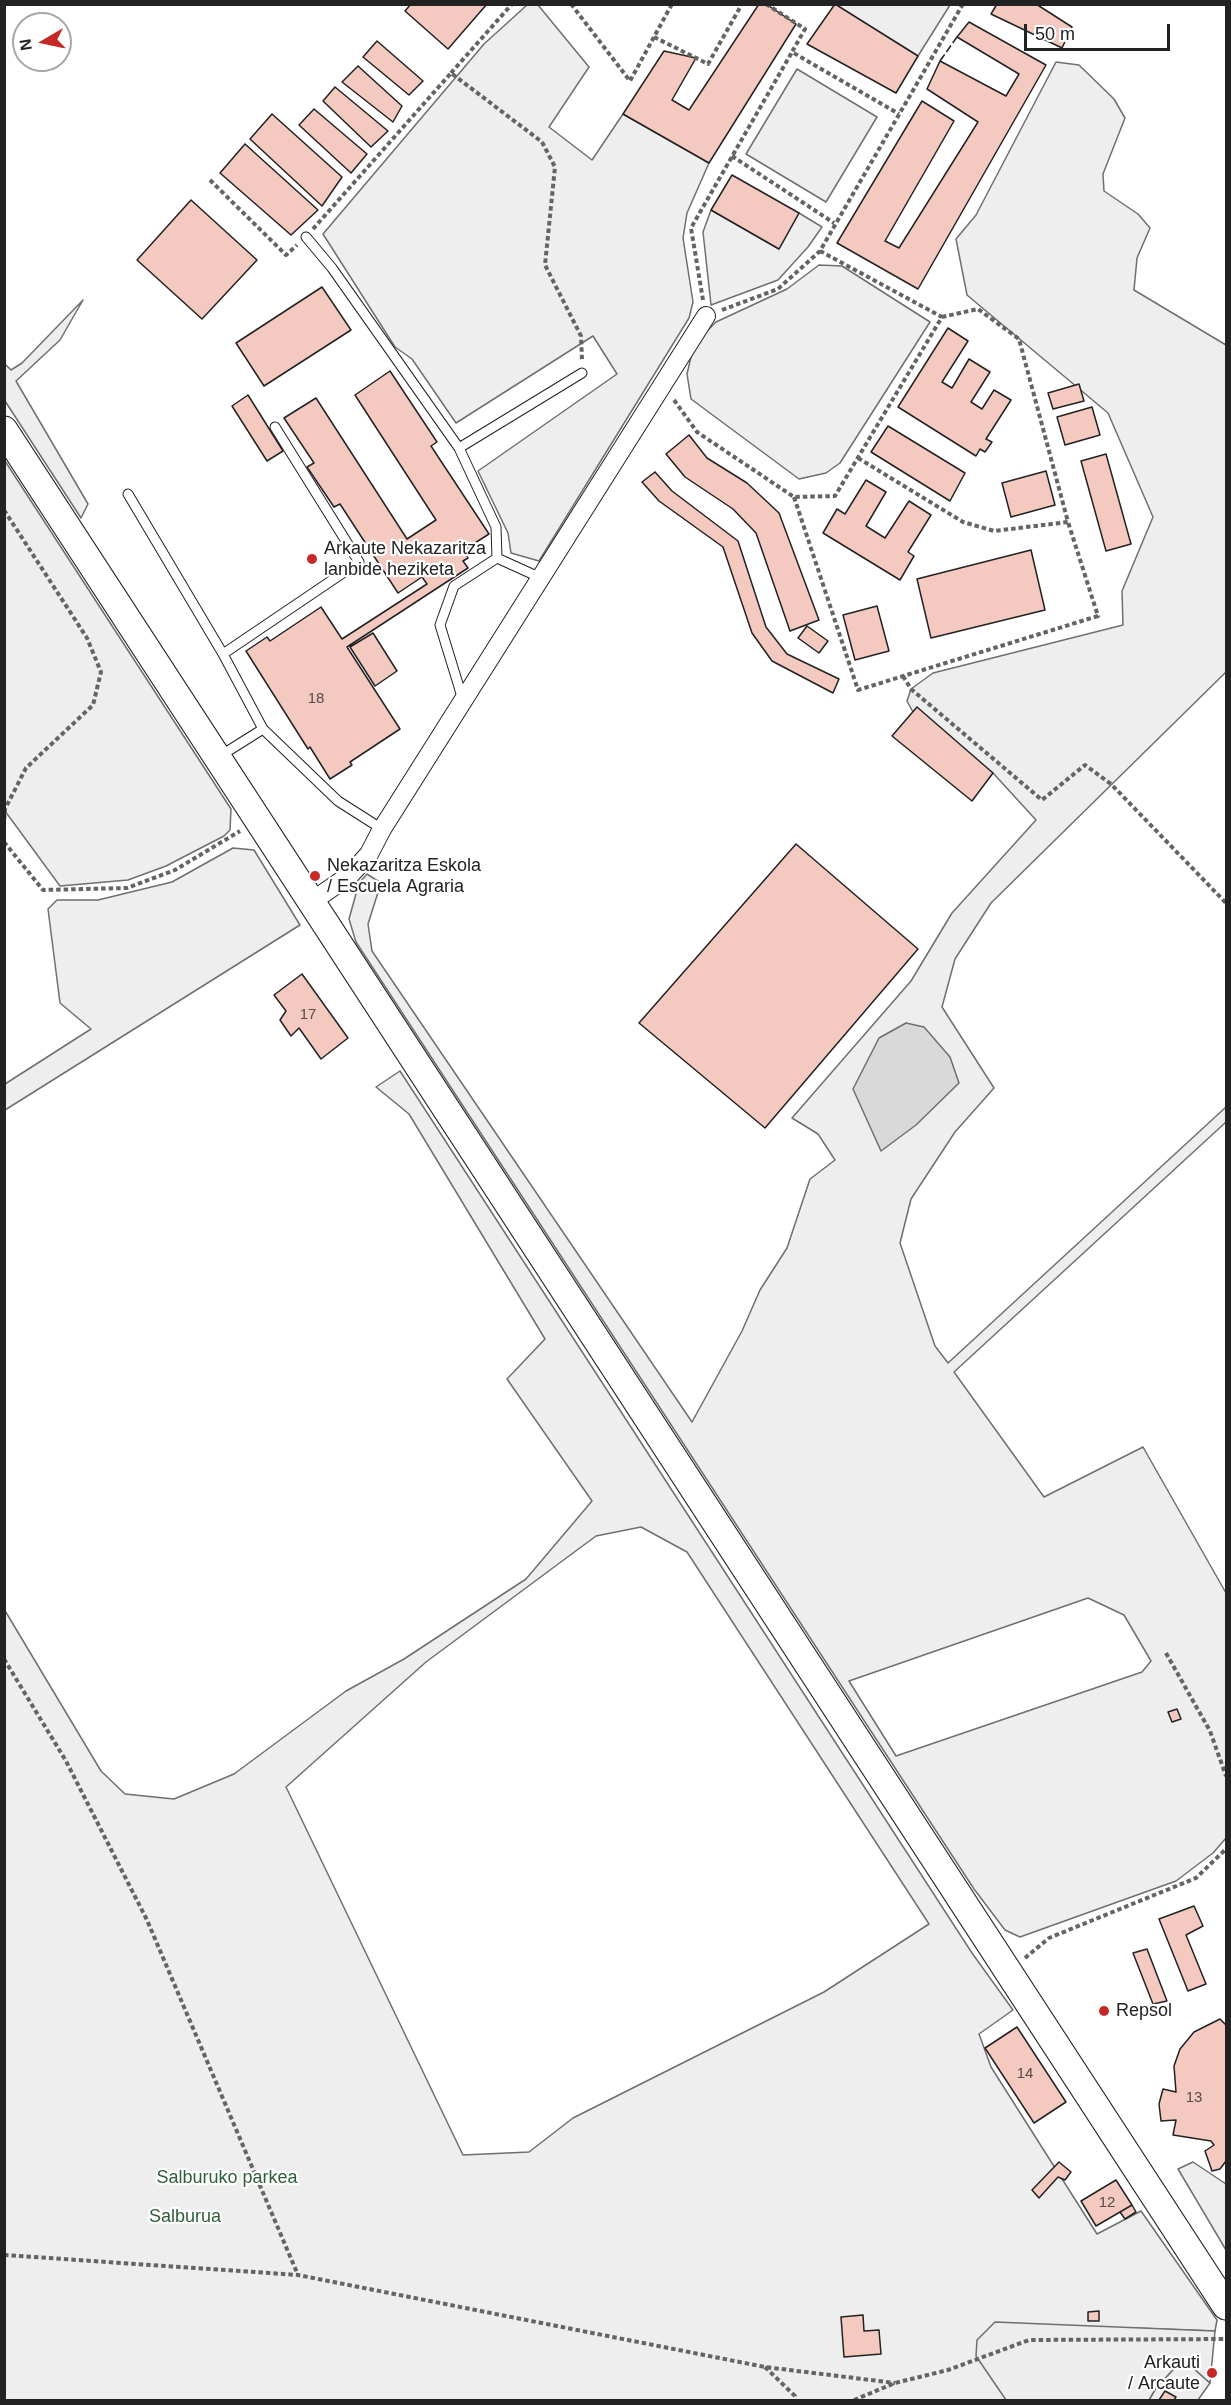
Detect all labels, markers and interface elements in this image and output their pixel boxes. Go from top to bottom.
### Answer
north arrow [12,12,72,72]
scale bar [1027,12,1172,50]
text: 50 m [1035,24,1075,44]
text: N [16,38,35,52]
place label: Arkaute Nekazaritza lanbide heziketa [324,538,486,580]
marker: Arkaute Nekazaritza lanbide heziketa [305,552,319,566]
house number: 18 [308,690,324,708]
place label: Nekazaritza Eskola / Escuela Agraria [327,855,481,898]
marker: Nekazaritza Eskola / Escuela Agraria [308,869,322,883]
house number: 17 [300,1006,316,1024]
place label: Repsol [1116,2000,1172,2022]
marker: Repsol [1097,2004,1111,2018]
house number: 14 [1017,2065,1033,2083]
house number: 13 [1186,2089,1202,2107]
park label: Salburuko parkea [156,2167,298,2189]
house number: 12 [1099,2194,1115,2212]
park label: Salburua [149,2206,221,2228]
place label: Arkauti / Arcaute [1128,2352,1200,2394]
marker: Arkauti / Arcaute [1205,2366,1219,2380]

